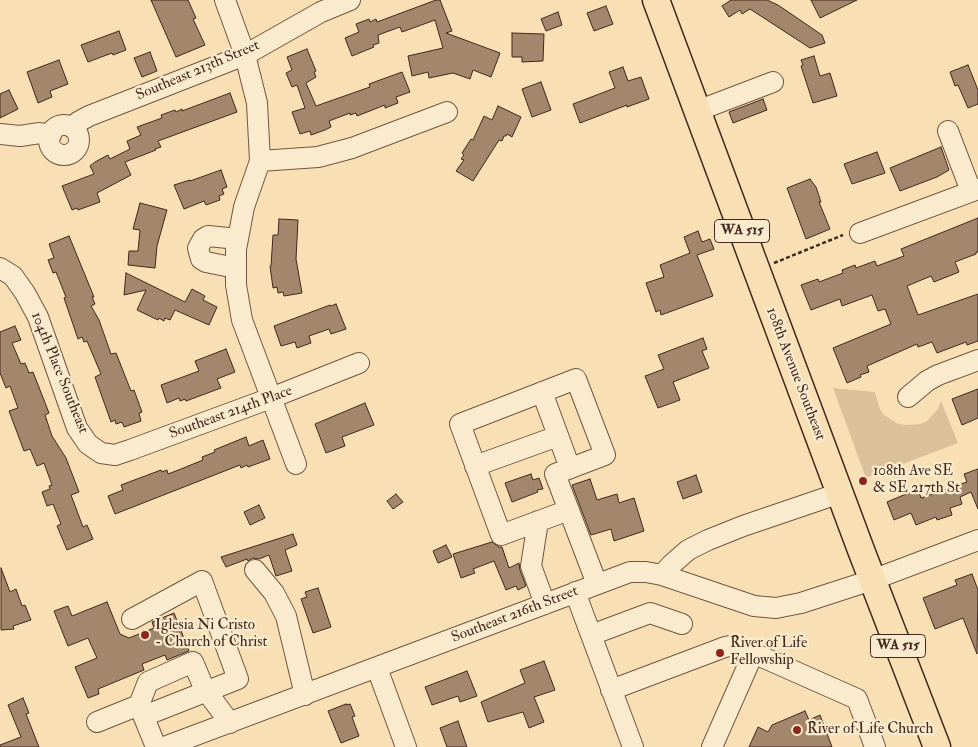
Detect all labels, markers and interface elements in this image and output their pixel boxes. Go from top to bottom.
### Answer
street label: Southeast 213th Street [134,37,262,105]
road number: WA 515 [714,220,770,242]
street label: 108th Avenue Southeast [761,305,829,443]
street label: 104th Place Southeast [26,310,92,436]
street label: Southeast 214th Place [167,382,295,444]
place label: 108th Ave SE & SE 217th St [873,463,960,498]
marker: 108th Ave SE & SE 217th St [857,475,869,487]
street label: Southeast 216th Street [449,583,581,647]
place label: Iglesia Ni Cristo - Church of Christ [155,617,267,652]
marker: Iglesia Ni Cristo - Church of Christ [139,629,151,641]
road number: WA 515 [870,634,926,658]
place label: River of Life Fellowship [730,635,807,670]
marker: River of Life Fellowship [714,647,726,659]
place label: River of Life Church [807,721,933,739]
marker: River of Life Church [791,724,803,736]

